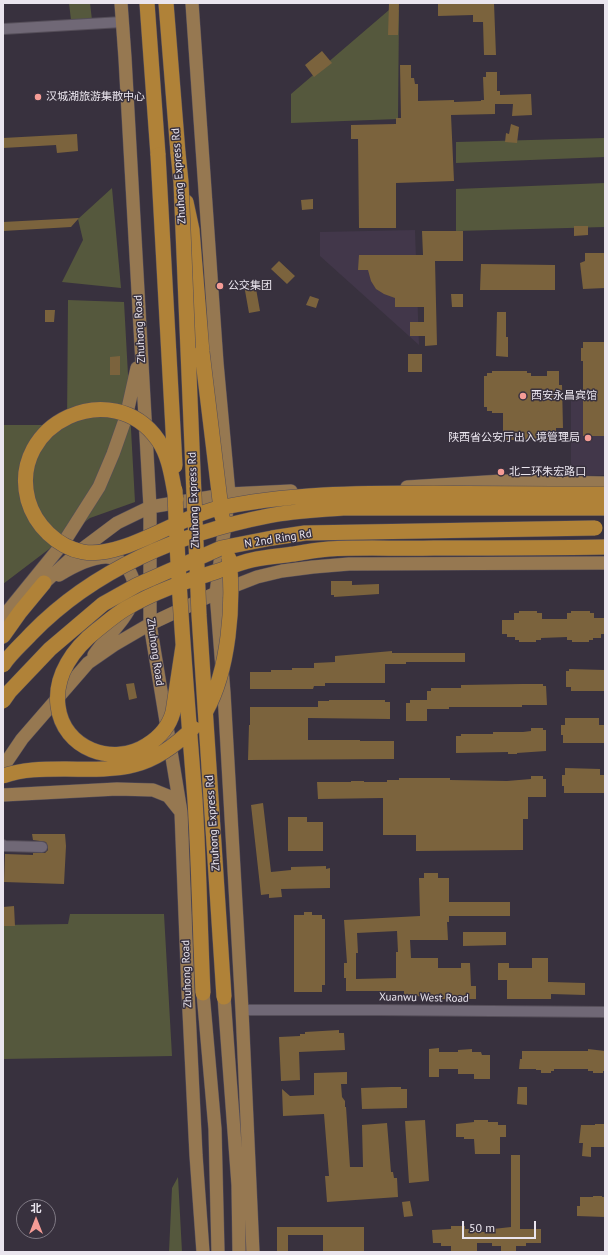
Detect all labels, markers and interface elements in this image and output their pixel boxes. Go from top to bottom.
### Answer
place label: 汉城湖旅游集散中心 [46,90,145,104]
marker: 汉城湖旅游集散中心 [33,92,43,102]
street label: Zhuhong Express Rd [169,128,189,224]
place label: 公交集团 [228,279,272,293]
marker: 公交集团 [215,281,225,291]
street label: Zhuhong Road [132,295,148,363]
place label: 西安永昌宾馆 [531,389,597,403]
marker: 西安永昌宾馆 [518,391,528,401]
place label: 陕西省公安厅出入境管理局 [448,431,580,445]
marker: 陕西省公安厅出入境管理局 [583,433,593,443]
street label: Zhuhong Express Rd [186,452,202,548]
place label: 北二环朱宏路口 [509,465,586,479]
marker: 北二环朱宏路口 [496,467,506,477]
street label: N 2nd Ring Rd [243,527,313,551]
street label: Zhuhong Road [144,617,166,687]
street label: Zhuhong Express Rd [203,775,223,871]
street label: Zhuhong Road [179,940,195,1008]
street label: Xuanwu West Road [379,991,469,1005]
north arrow [16,1199,56,1239]
text: 北 [31,1201,42,1215]
scale bar [464,1213,538,1239]
text: 50 m [469,1220,495,1235]

